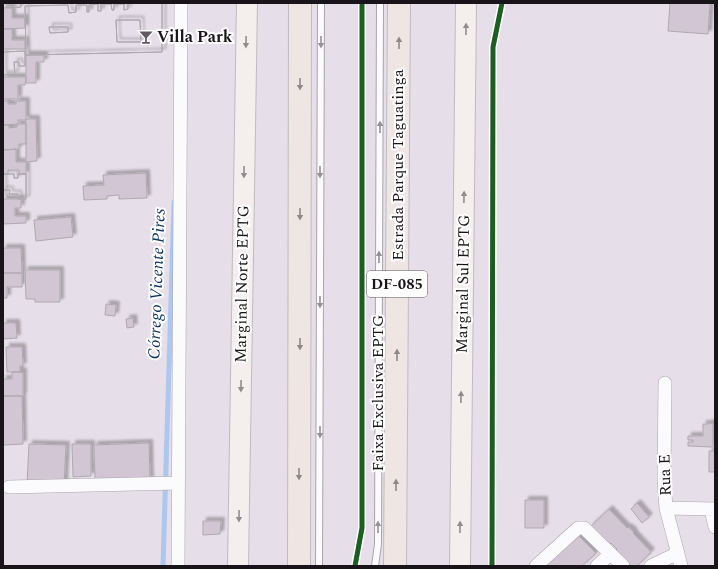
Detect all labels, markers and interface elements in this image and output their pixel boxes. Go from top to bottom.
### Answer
one-way arrow [463,22,469,35]
place label: Villa Park [157,25,233,49]
bar icon: Villa Park [138,29,154,45]
one-way arrow [243,36,249,49]
one-way arrow [318,36,324,49]
one-way arrow [396,36,402,49]
street label: Estrada Parque Taguatinga [386,69,410,261]
one-way arrow [297,78,303,91]
one-way arrow [377,120,383,133]
one-way arrow [241,166,247,179]
one-way arrow [317,166,323,179]
one-way arrow [461,190,467,203]
street label: Marginal Norte EPTG [229,205,255,363]
water label: Córrego Vicente Pires [141,208,173,360]
one-way arrow [297,208,303,221]
street label: Marginal Sul EPTG [450,214,476,354]
one-way arrow [376,250,382,263]
road number: DF-085 [367,271,427,297]
one-way arrow [317,296,323,309]
street label: Faixa Exclusiva EPTG [366,315,390,471]
one-way arrow [297,338,303,351]
one-way arrow [394,348,400,361]
one-way arrow [238,380,244,393]
one-way arrow [458,391,465,403]
one-way arrow [317,426,323,439]
street label: Rua E [652,454,678,496]
one-way arrow [296,468,302,481]
one-way arrow [393,478,399,491]
one-way arrow [236,510,242,523]
one-way arrow [375,520,381,533]
one-way arrow [457,520,463,533]

